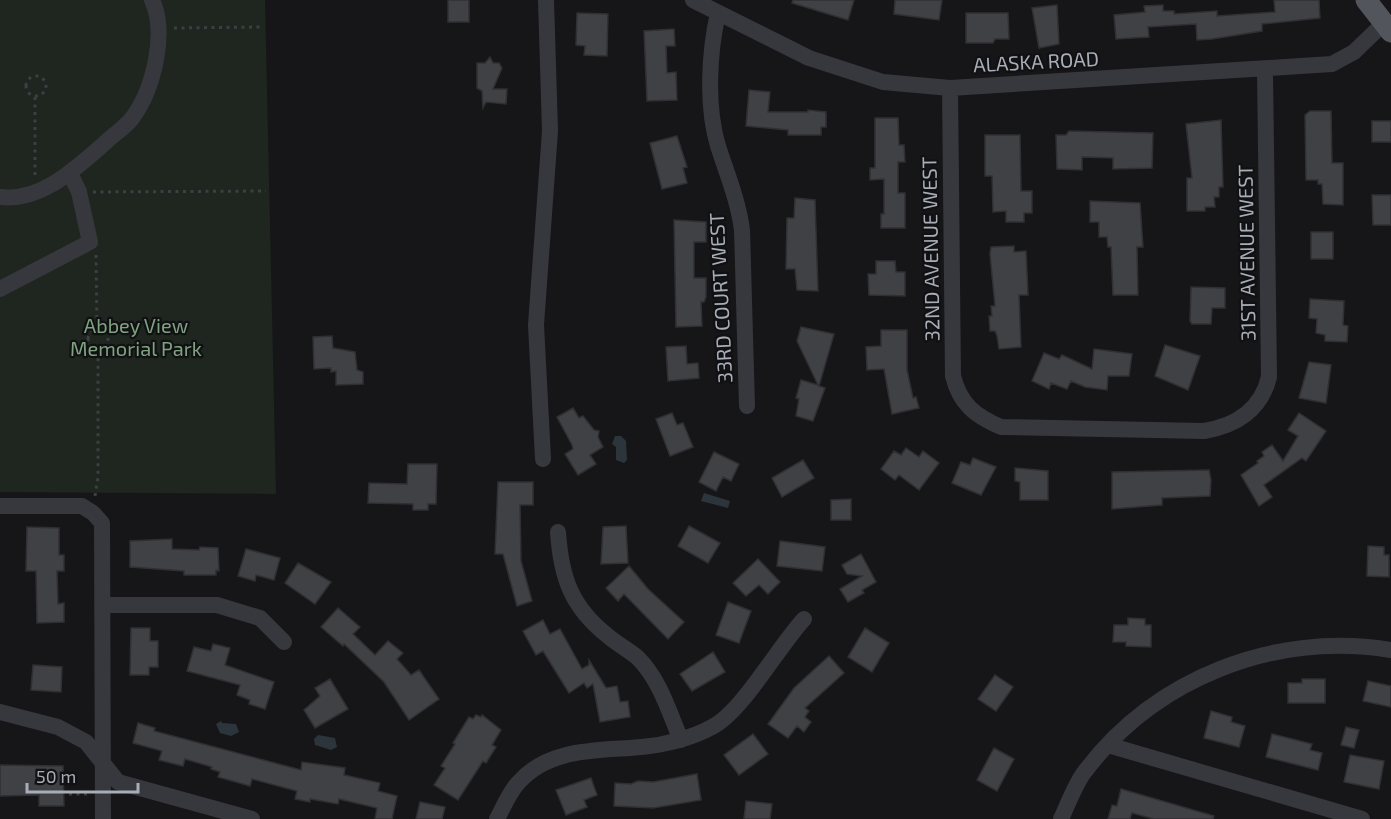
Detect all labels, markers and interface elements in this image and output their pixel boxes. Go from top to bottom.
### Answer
street label: ALASKA ROAD [972,46,1099,76]
street label: 32ND AVENUE WEST [916,156,944,342]
street label: 31ST AVENUE WEST [1232,164,1260,341]
street label: 33RD COURT WEST [704,212,736,384]
park label: Abbey View Memorial Park [70,313,202,360]
scale bar [27,756,138,794]
text: 50 m [36,765,76,787]

